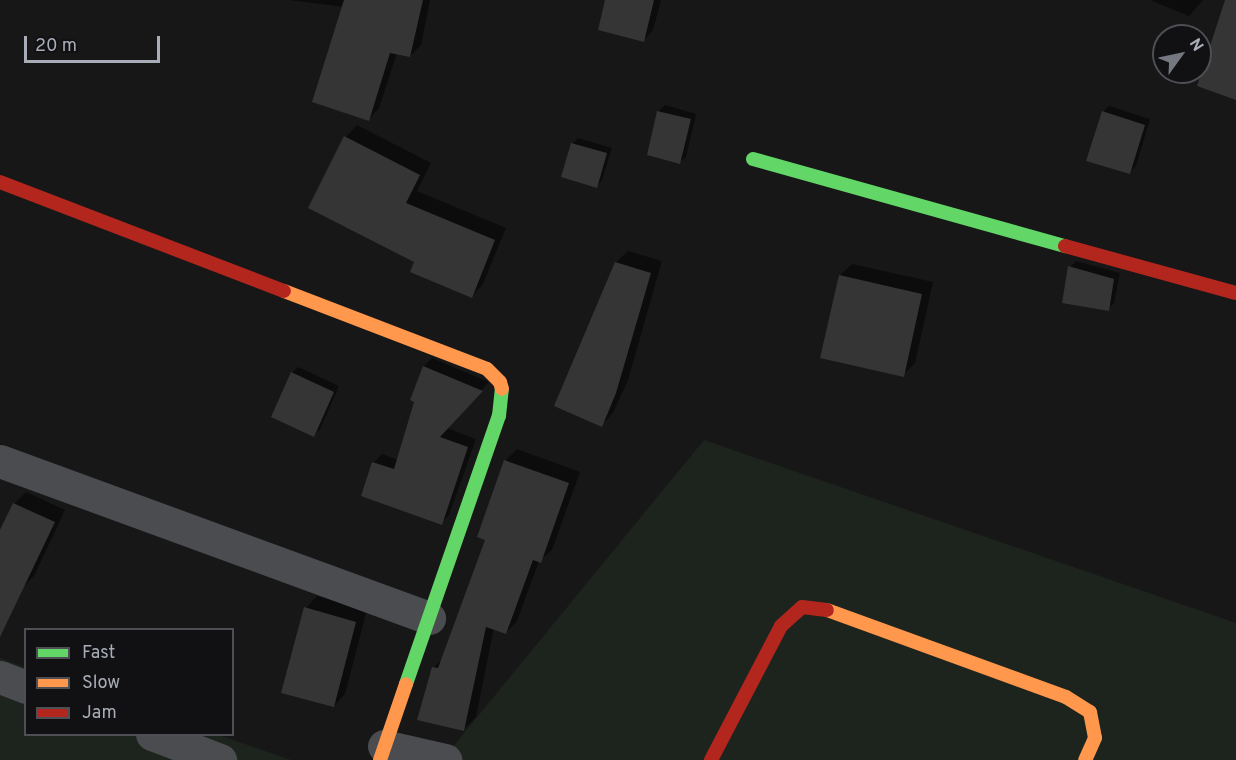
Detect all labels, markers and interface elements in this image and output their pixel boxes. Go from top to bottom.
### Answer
scale bar [27,24,164,62]
north arrow [1152,24,1212,84]
text: 20 m [35,35,77,58]
text: N [1184,35,1207,56]
legend [24,628,234,736]
text: Fast [82,642,115,665]
text: Slow [82,672,120,695]
text: Jam [82,702,117,725]

